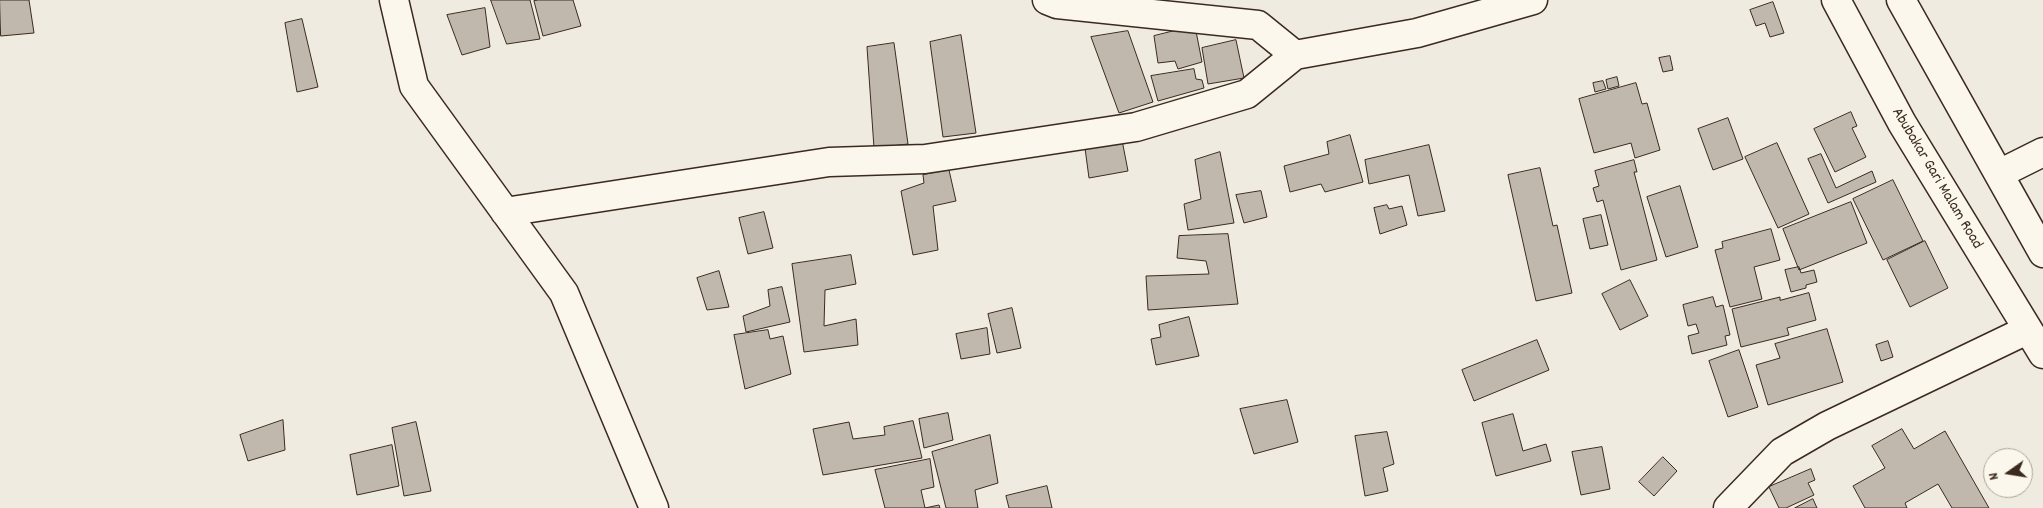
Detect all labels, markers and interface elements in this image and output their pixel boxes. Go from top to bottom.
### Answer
street label: Abubakar Gari Malam Road [1886,105,1986,253]
north arrow [1983,448,2033,498]
text: N [1984,471,2005,482]

